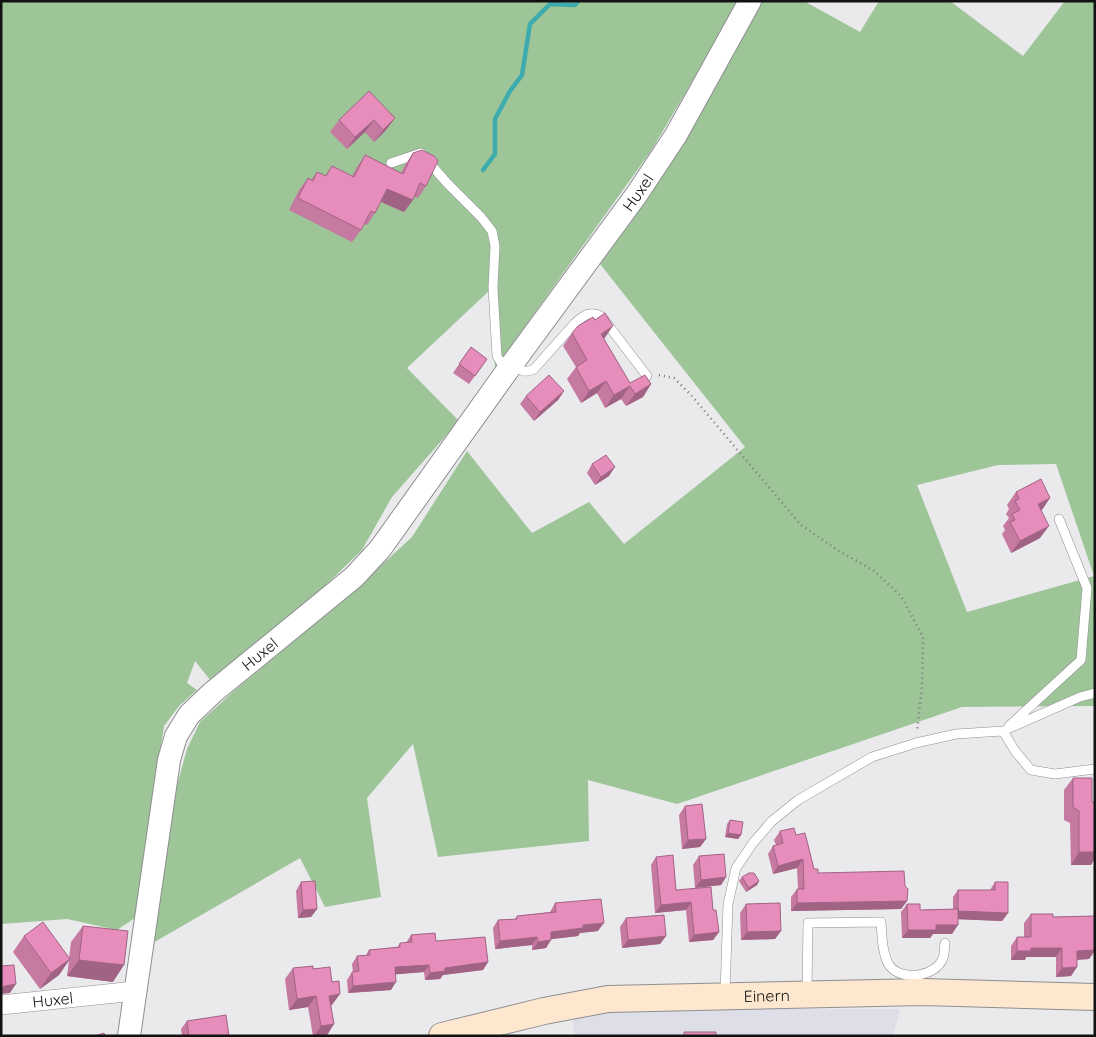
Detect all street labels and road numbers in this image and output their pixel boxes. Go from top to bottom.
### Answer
street label: Huxel [618,170,658,215]
street label: Huxel [238,633,282,675]
street label: Einern [743,985,790,1006]
street label: Huxel [31,988,74,1012]

